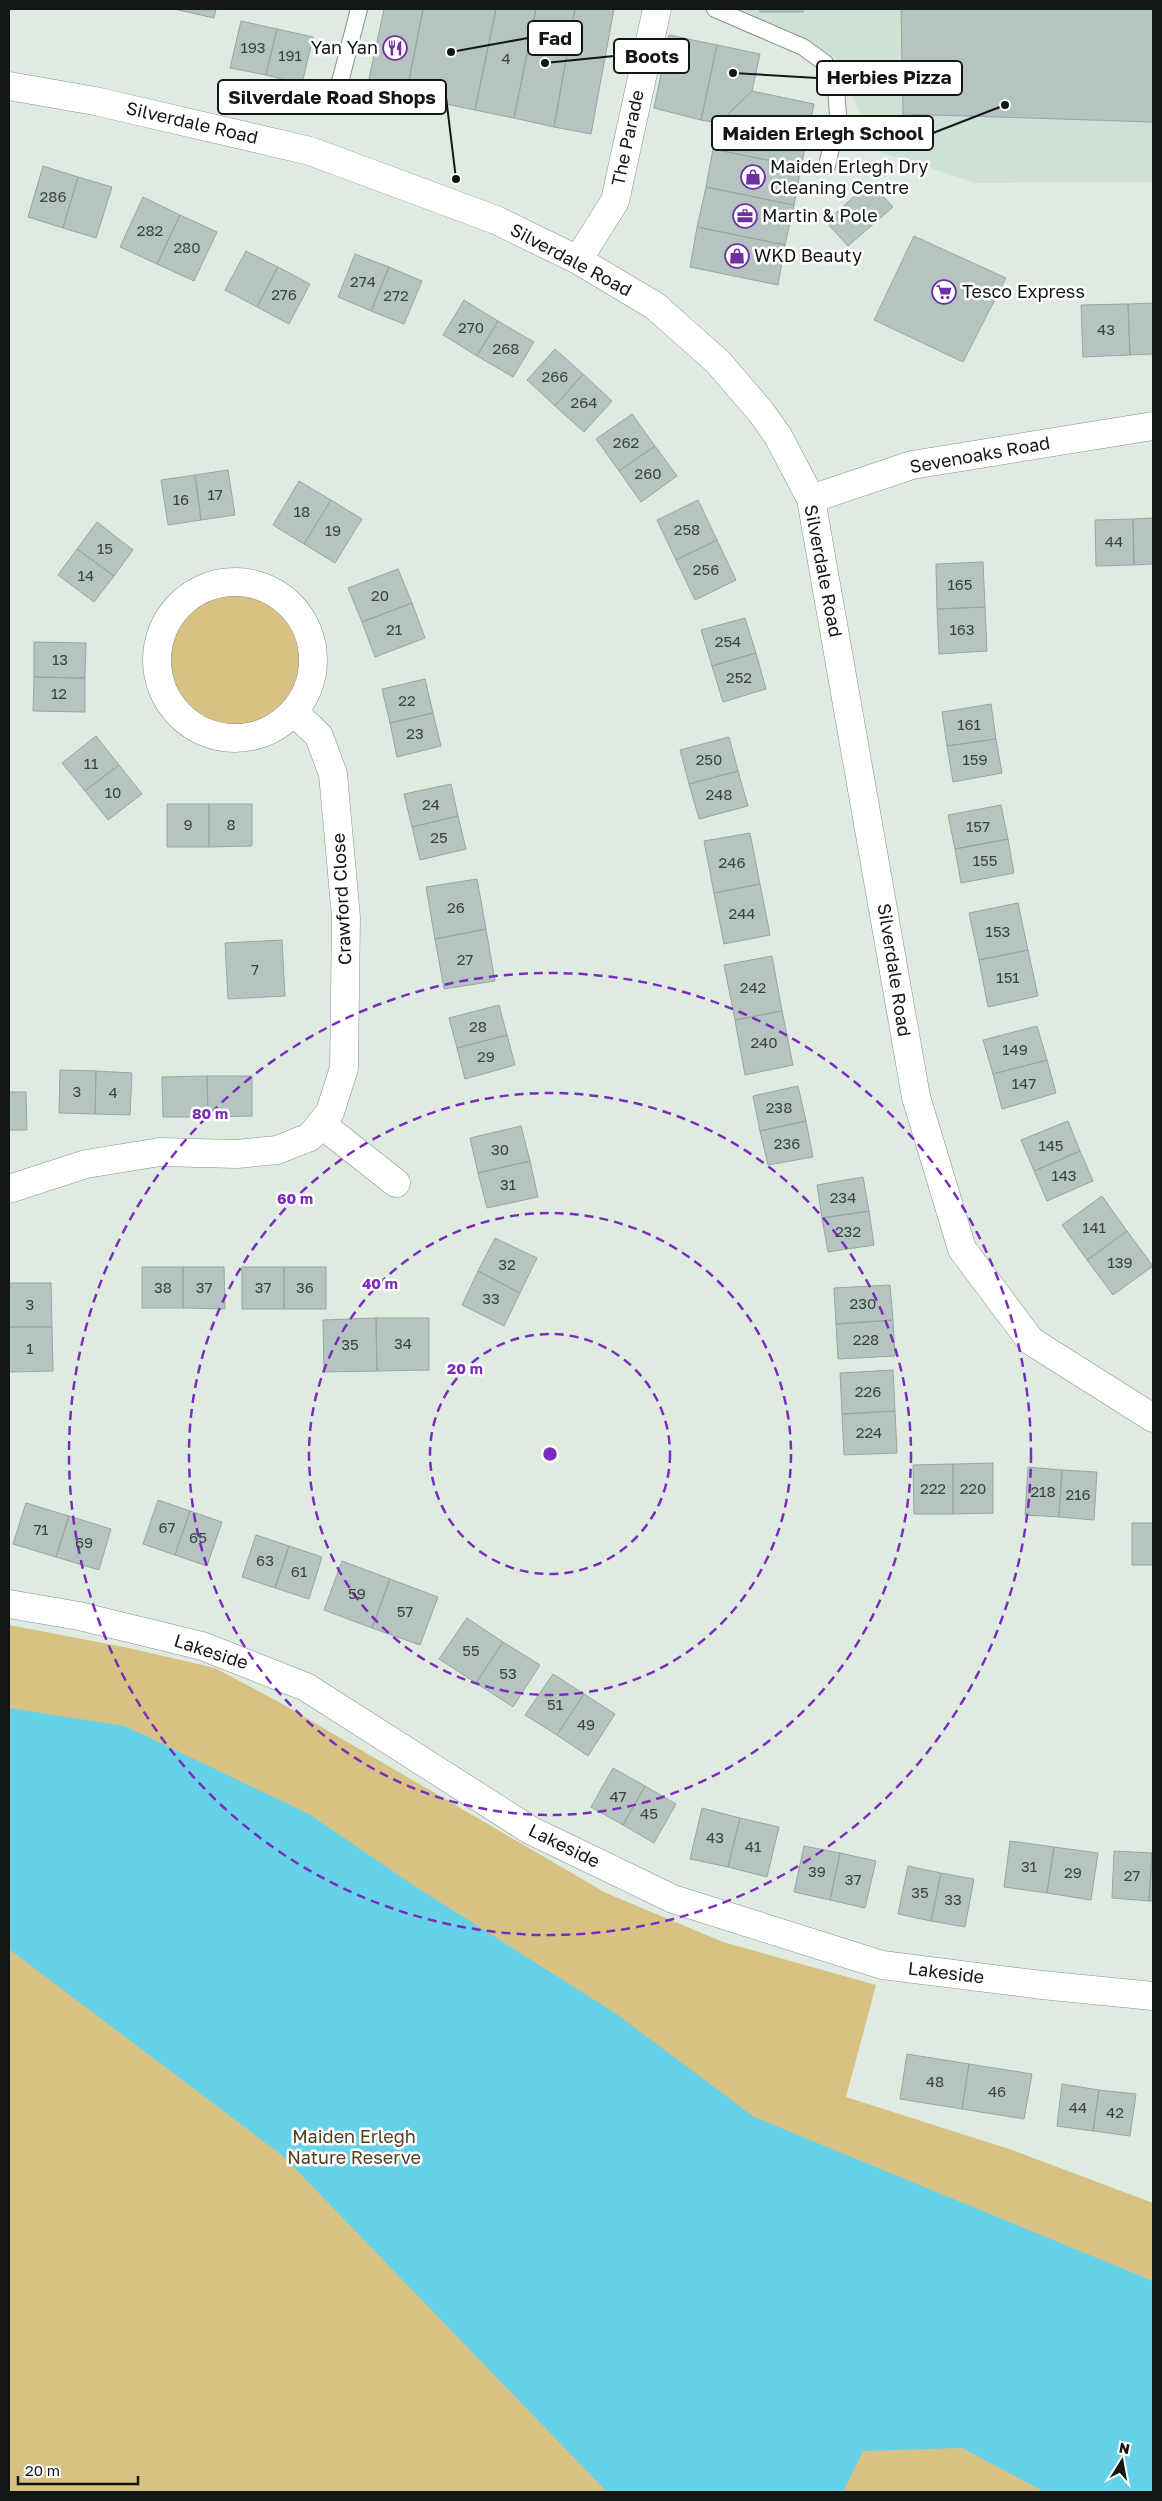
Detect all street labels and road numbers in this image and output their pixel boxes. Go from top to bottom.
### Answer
street label: The Parade [606,88,648,188]
street label: Silverdale Road [124,96,260,148]
street label: Silverdale Road [507,218,636,300]
street label: Sevenoaks Road [908,431,1052,477]
street label: Silverdale Road [800,503,848,639]
street label: Crawford Close [327,832,355,966]
street label: Silverdale Road [874,902,916,1038]
street label: Lakeside [171,1629,251,1673]
street label: Lakeside [525,1818,604,1872]
street label: Lakeside [907,1956,986,1988]

